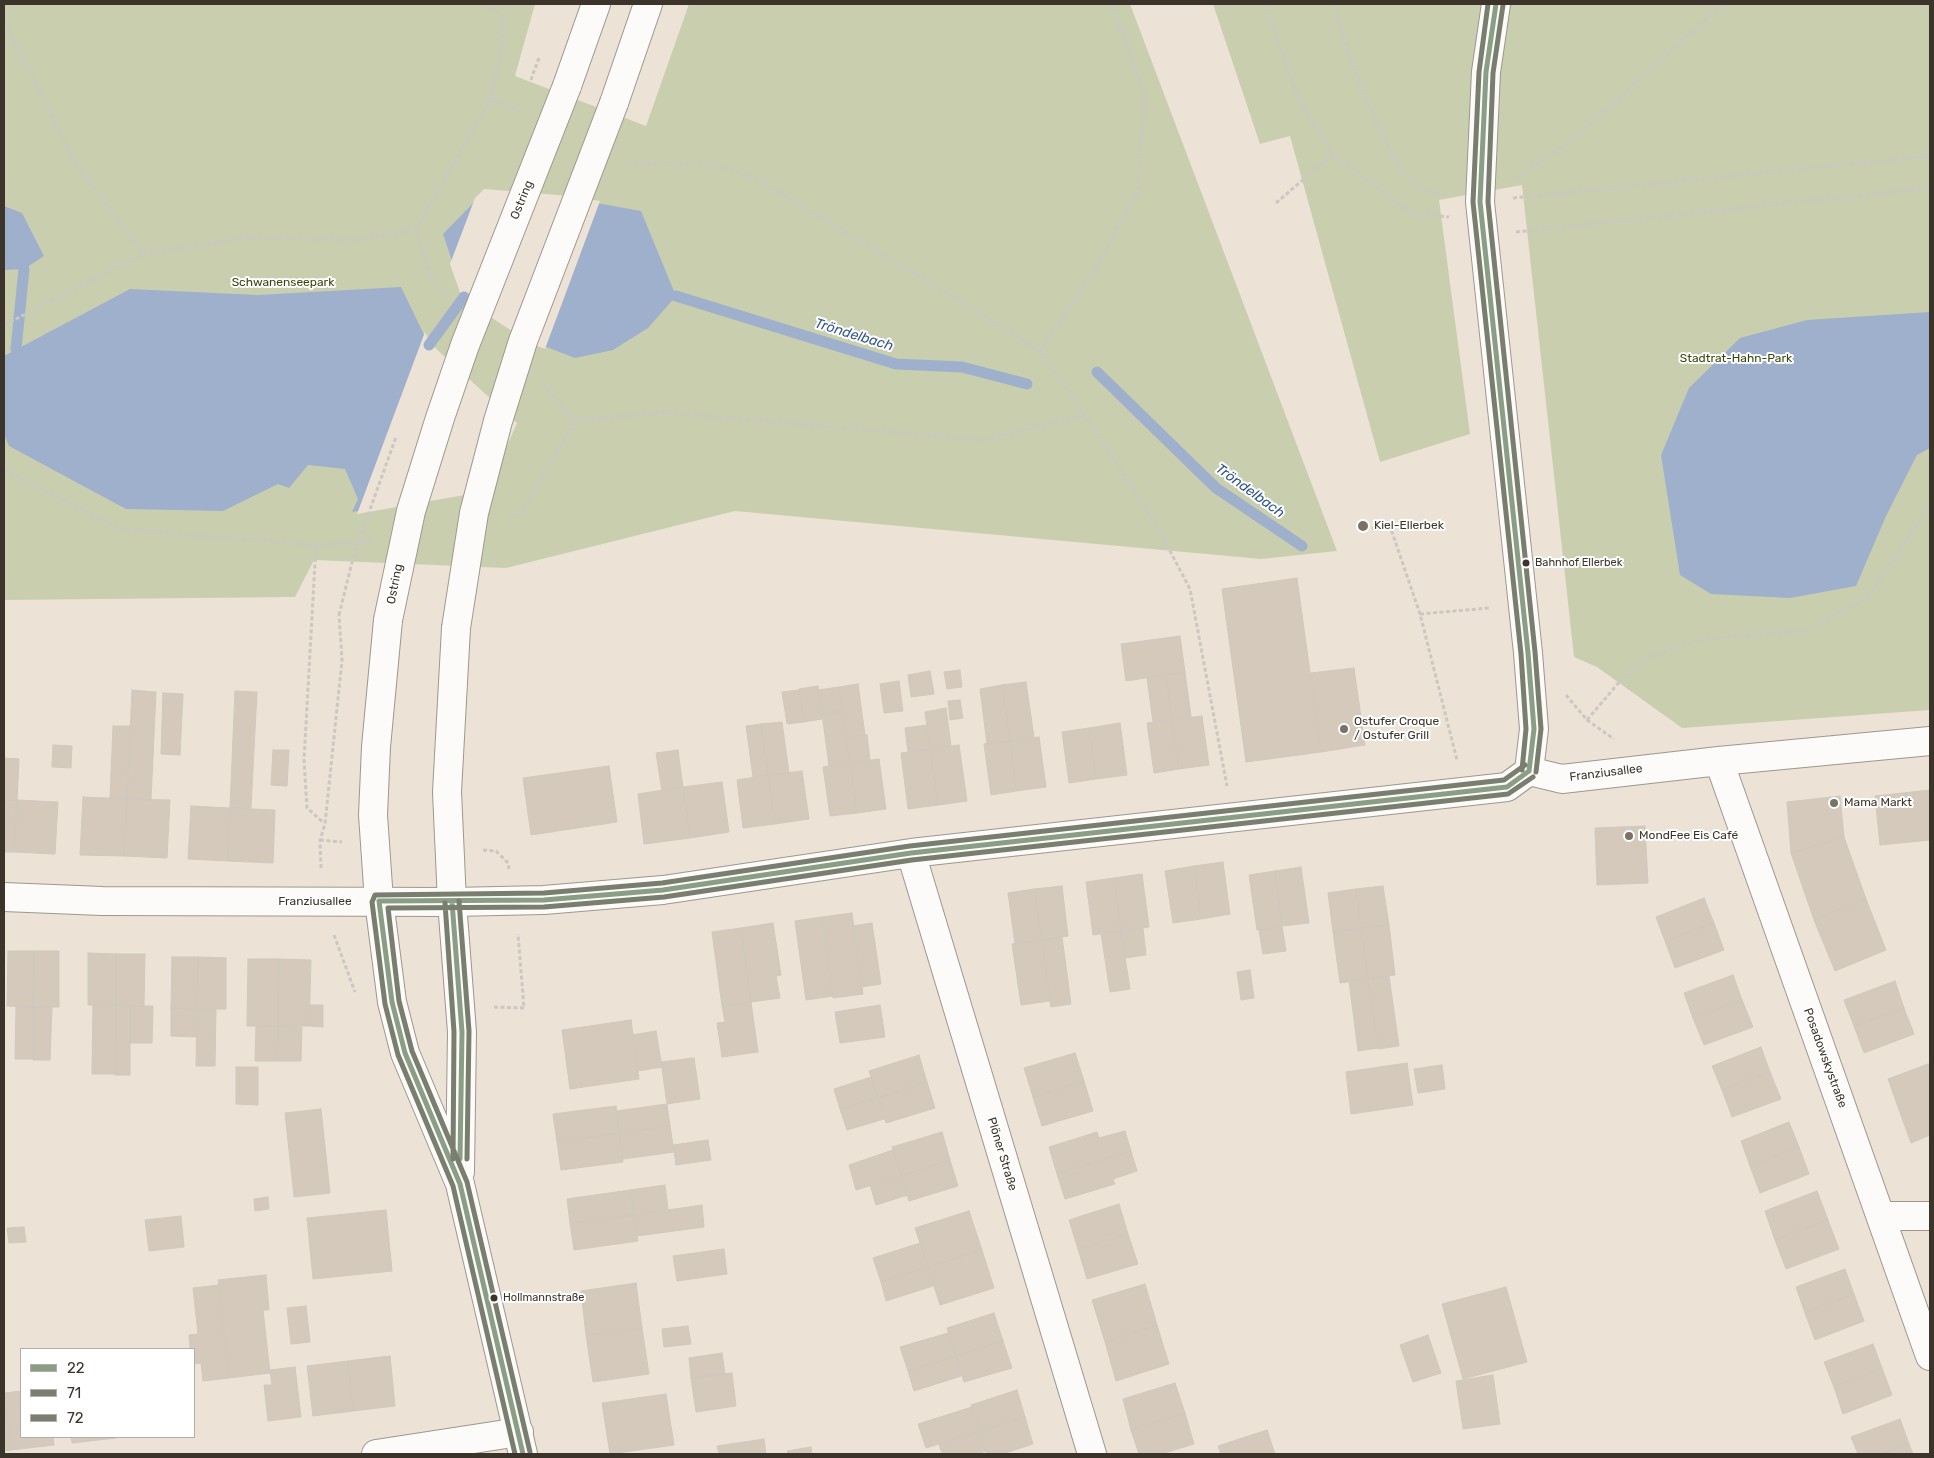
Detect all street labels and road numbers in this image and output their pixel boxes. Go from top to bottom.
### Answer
street label: Ostring [508,178,536,222]
street label: Ostring [384,563,406,605]
street label: Franziusallee [1569,761,1643,785]
street label: Franziusallee [278,895,352,909]
street label: Posadowskystraße [1800,1006,1850,1110]
street label: Plöner Straße [984,1116,1020,1192]

